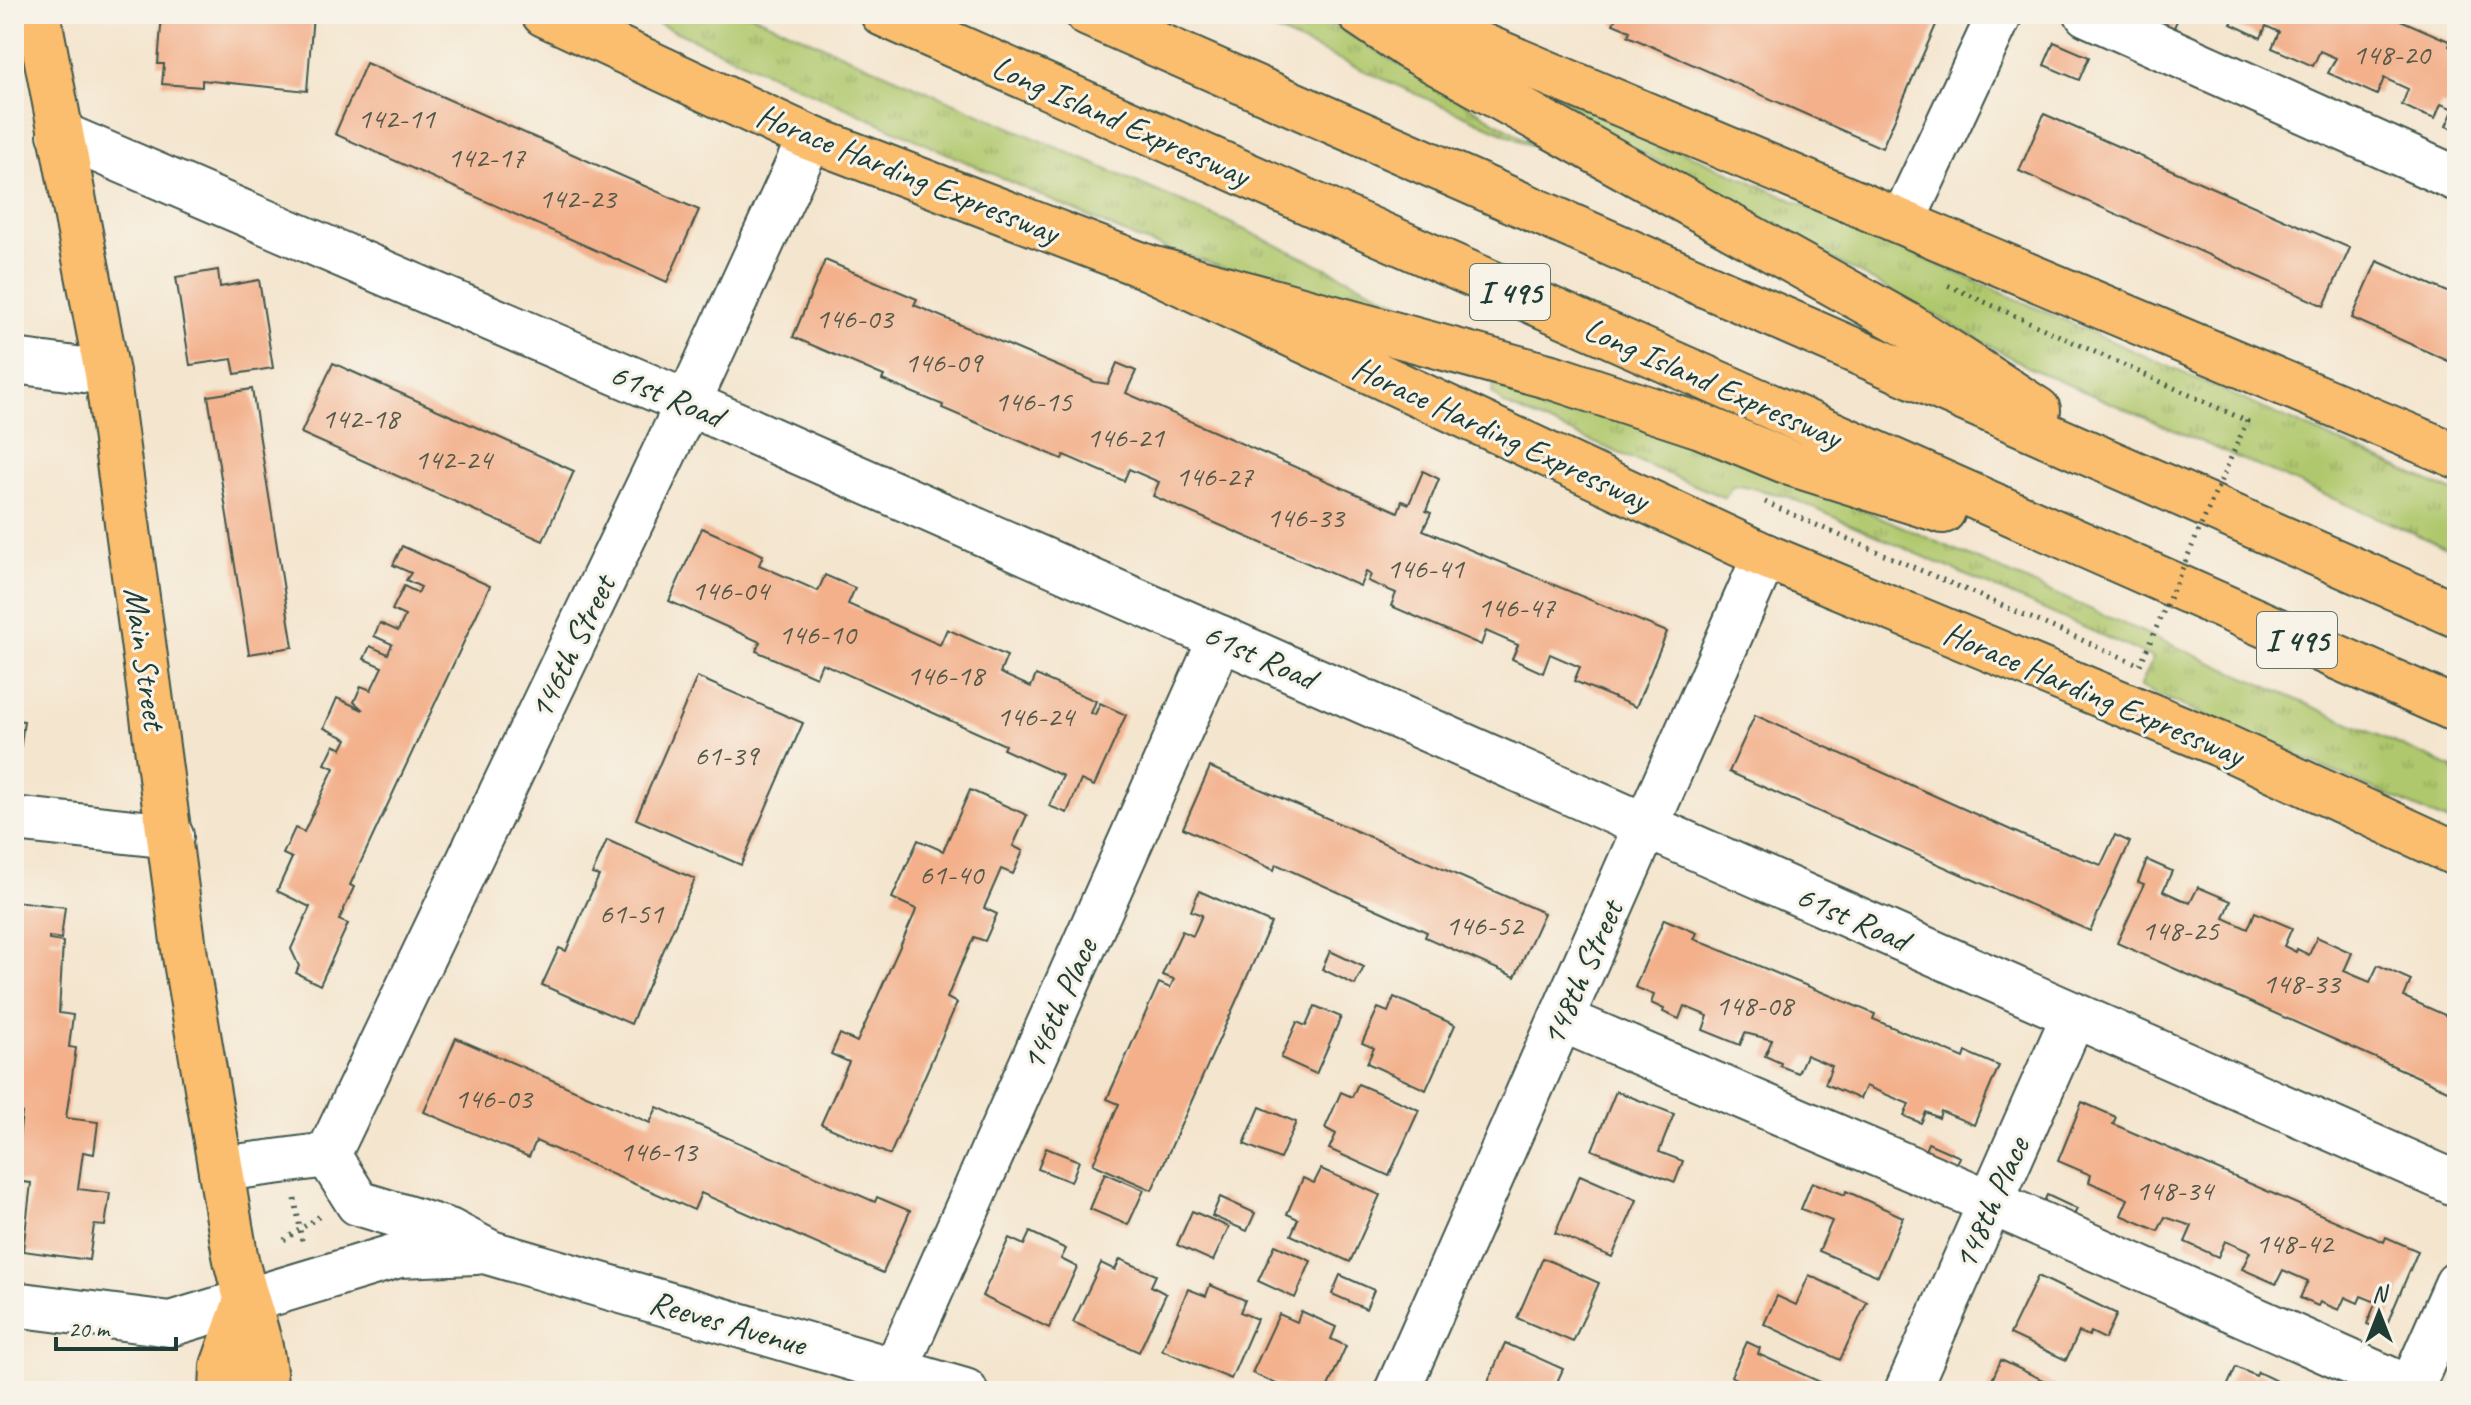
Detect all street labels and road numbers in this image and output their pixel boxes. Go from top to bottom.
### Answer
street label: Long Island Expressway [986,45,1258,197]
street label: Horace Harding Expressway [751,93,1067,255]
road number: I 495 [1470,264,1550,320]
street label: Long Island Expressway [1578,307,1850,459]
street label: Horace Harding Expressway [1346,346,1658,522]
street label: 61st Road [604,352,734,439]
street label: 146th Street [518,565,626,726]
street label: Main Street [114,584,177,735]
street label: Horace Harding Expressway [1937,611,2253,777]
street label: 61st Road [1197,612,1327,701]
road number: I 495 [2257,612,2337,668]
street label: 61st Road [1790,874,1920,963]
street label: 148th Street [1530,891,1634,1052]
street label: 146th Place [1010,930,1107,1077]
street label: 148th Place [1942,1129,2039,1276]
street label: Reeves Avenue [645,1280,813,1366]

